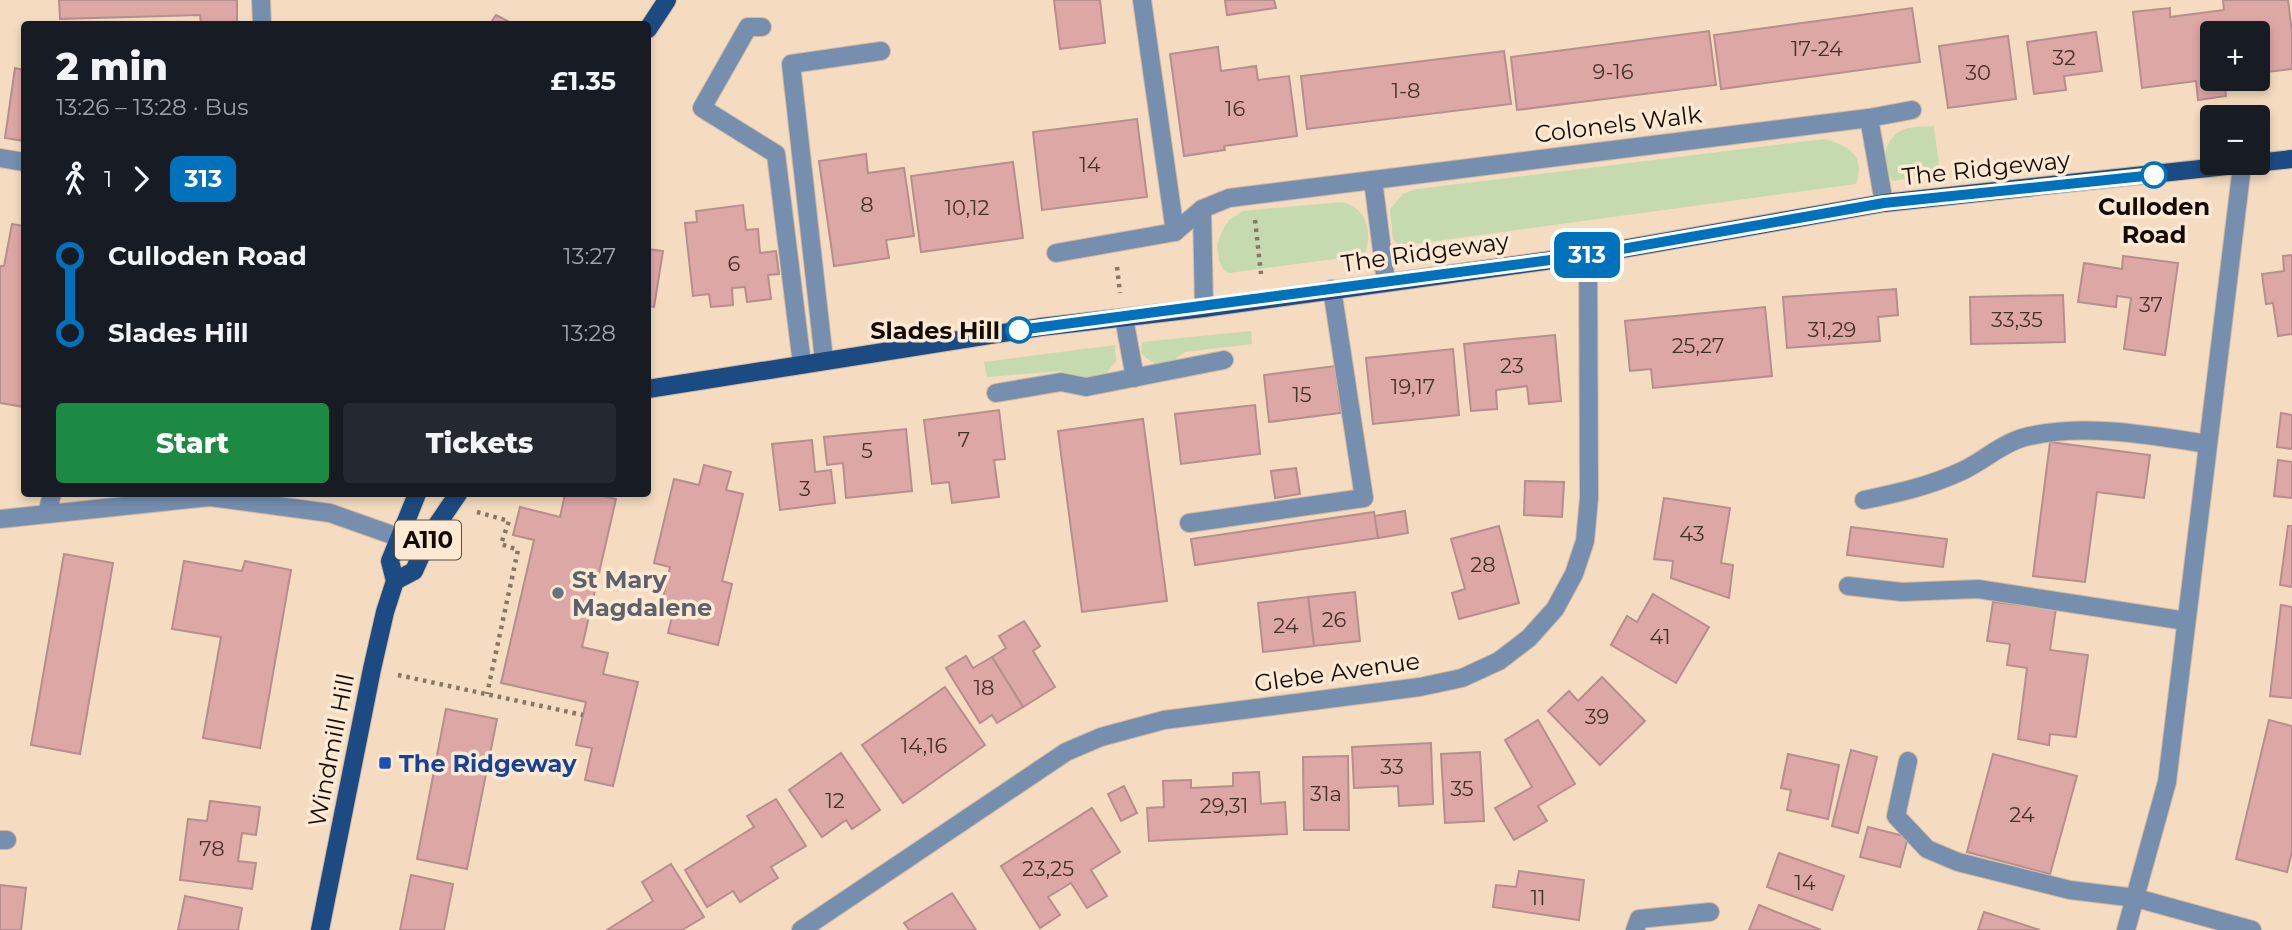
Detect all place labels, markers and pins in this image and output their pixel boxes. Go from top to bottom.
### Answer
marker: Culloden Road [2141,162,2167,188]
place label: Culloden Road [2098,192,2210,249]
place label: Slades Hill [870,316,1000,345]
marker: Slades Hill [1006,317,1032,343]
place label: St Mary Magdalene [572,565,712,622]
marker: St Mary Magdalene [550,585,566,601]
place label: The Ridgeway [399,749,577,778]
marker: The Ridgeway [377,755,393,771]

